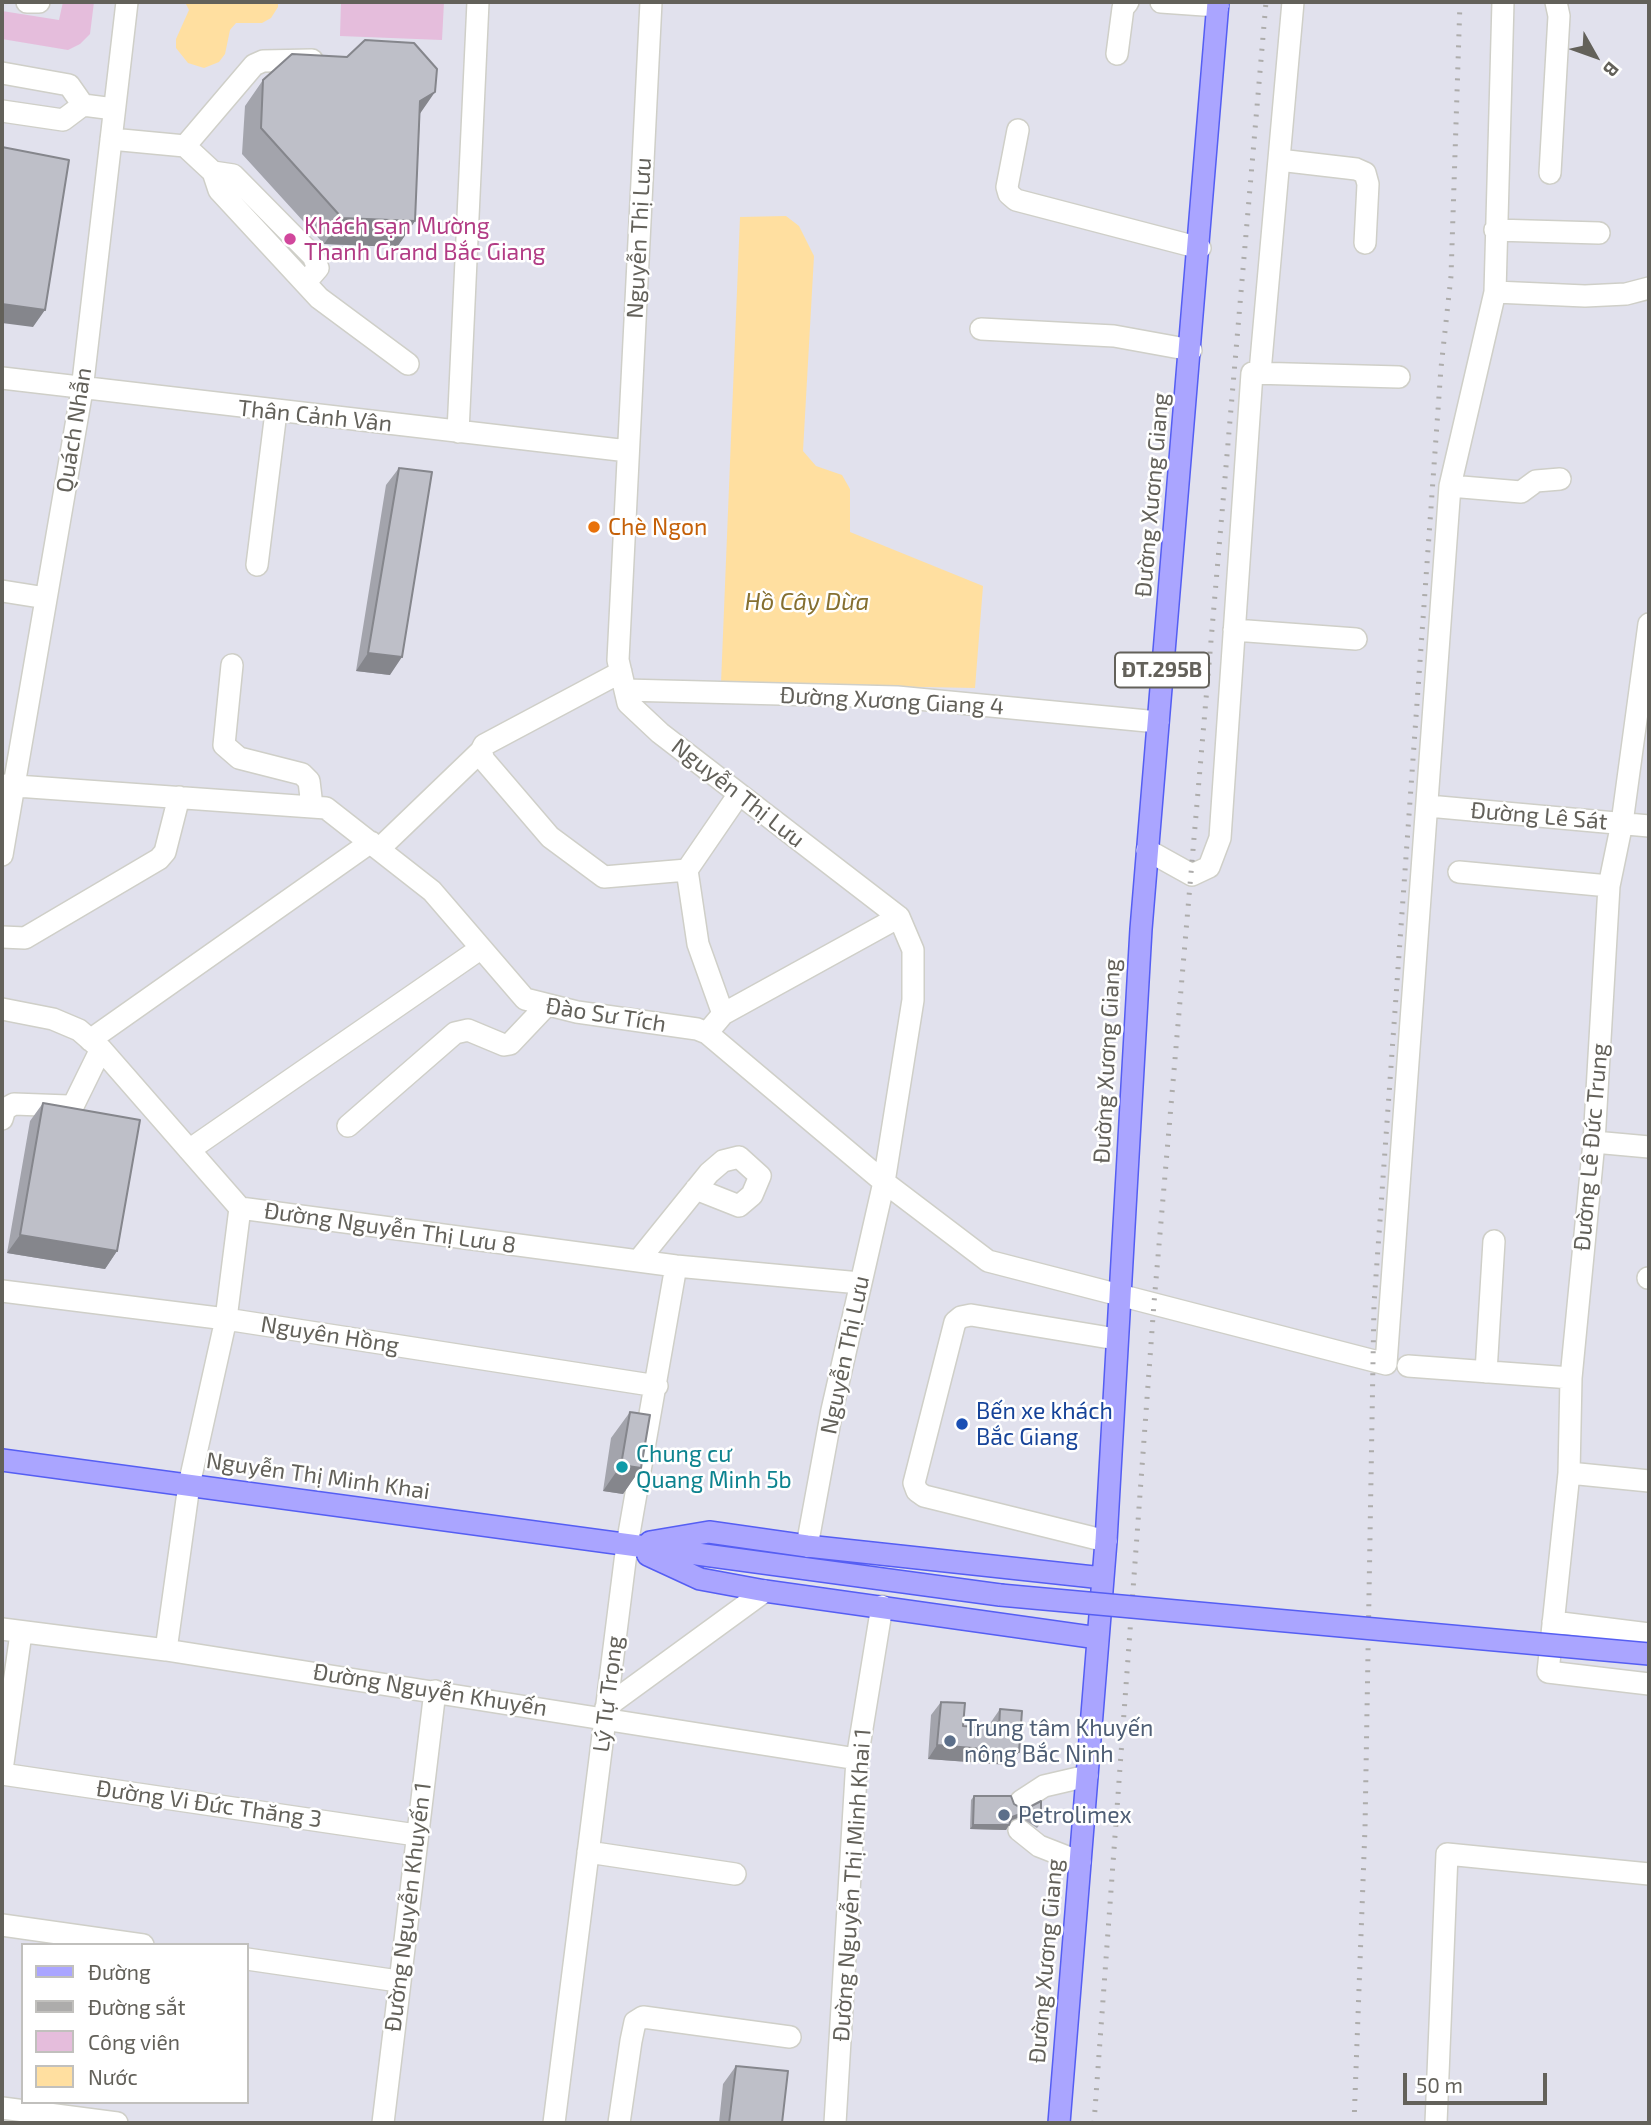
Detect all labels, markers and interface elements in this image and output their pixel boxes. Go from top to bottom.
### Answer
north arrow [1560,21,1630,91]
text: B [1599,58,1624,82]
street label: Nguyễn Thị Lưu [621,157,657,319]
place label: Khách sạn Mường Thanh Grand Bắc Giang [304,212,545,266]
marker: Khách sạn Mường Thanh Grand Bắc Giang [282,231,298,247]
street label: Quách Nhẫn [50,365,98,495]
street label: Đường Xương Giang [1129,392,1175,598]
street label: Thân Cảnh Vân [237,394,393,438]
place label: Chè Ngon [608,513,707,541]
marker: Chè Ngon [586,519,602,535]
water label: Hồ Cây Dừa [745,588,869,616]
road number: ĐT.295B [1115,652,1209,688]
street label: Đường Xương Giang 4 [779,681,1005,721]
street label: Nguyễn Thị Lưu [666,732,810,854]
street label: Đường Lê Sát [1469,796,1609,836]
street label: Đường Xương Giang [1088,958,1126,1164]
street label: Đào Sư Tích [544,992,668,1038]
street label: Đường Lê Đức Trung [1568,1042,1614,1252]
street label: Đường Nguyễn Thị Lưu 8 [262,1197,518,1259]
street label: Nguyễn Thị Lưu [815,1273,875,1437]
street label: Nguyên Hồng [259,1310,401,1360]
place label: Bến xe khách Bắc Giang [976,1397,1113,1451]
marker: Bến xe khách Bắc Giang [954,1416,970,1432]
place label: Chung cư Quang Minh 5b [636,1440,792,1494]
street label: Nguyễn Thị Minh Khai [204,1447,432,1505]
marker: Chung cư Quang Minh 5b [614,1459,630,1475]
street label: Lý Tự Trọng [587,1634,629,1754]
street label: Đường Nguyễn Khuyến [311,1658,549,1722]
place label: Trung tâm Khuyến nông Bắc Ninh [964,1714,1153,1768]
street label: Đường Nguyễn Thị Minh Khai 1 [827,1728,877,2042]
marker: Trung tâm Khuyến nông Bắc Ninh [942,1733,958,1749]
street label: Đường Vi Đức Thăng 3 [94,1775,324,1833]
street label: Đường Nguyễn Khuyến 1 [379,1781,437,2033]
place label: Petrolimex [1018,1801,1132,1829]
marker: Petrolimex [996,1807,1012,1823]
street label: Đường Xương Giang [1023,1858,1069,2064]
legend [21,1943,248,2104]
text: Đường [88,1959,151,1984]
text: Đường sắt [88,1994,186,2019]
text: Công viên [88,2029,180,2054]
scale bar [1406,2058,1550,2102]
text: Nước [88,2064,138,2089]
text: 50 m [1416,2072,1463,2097]

